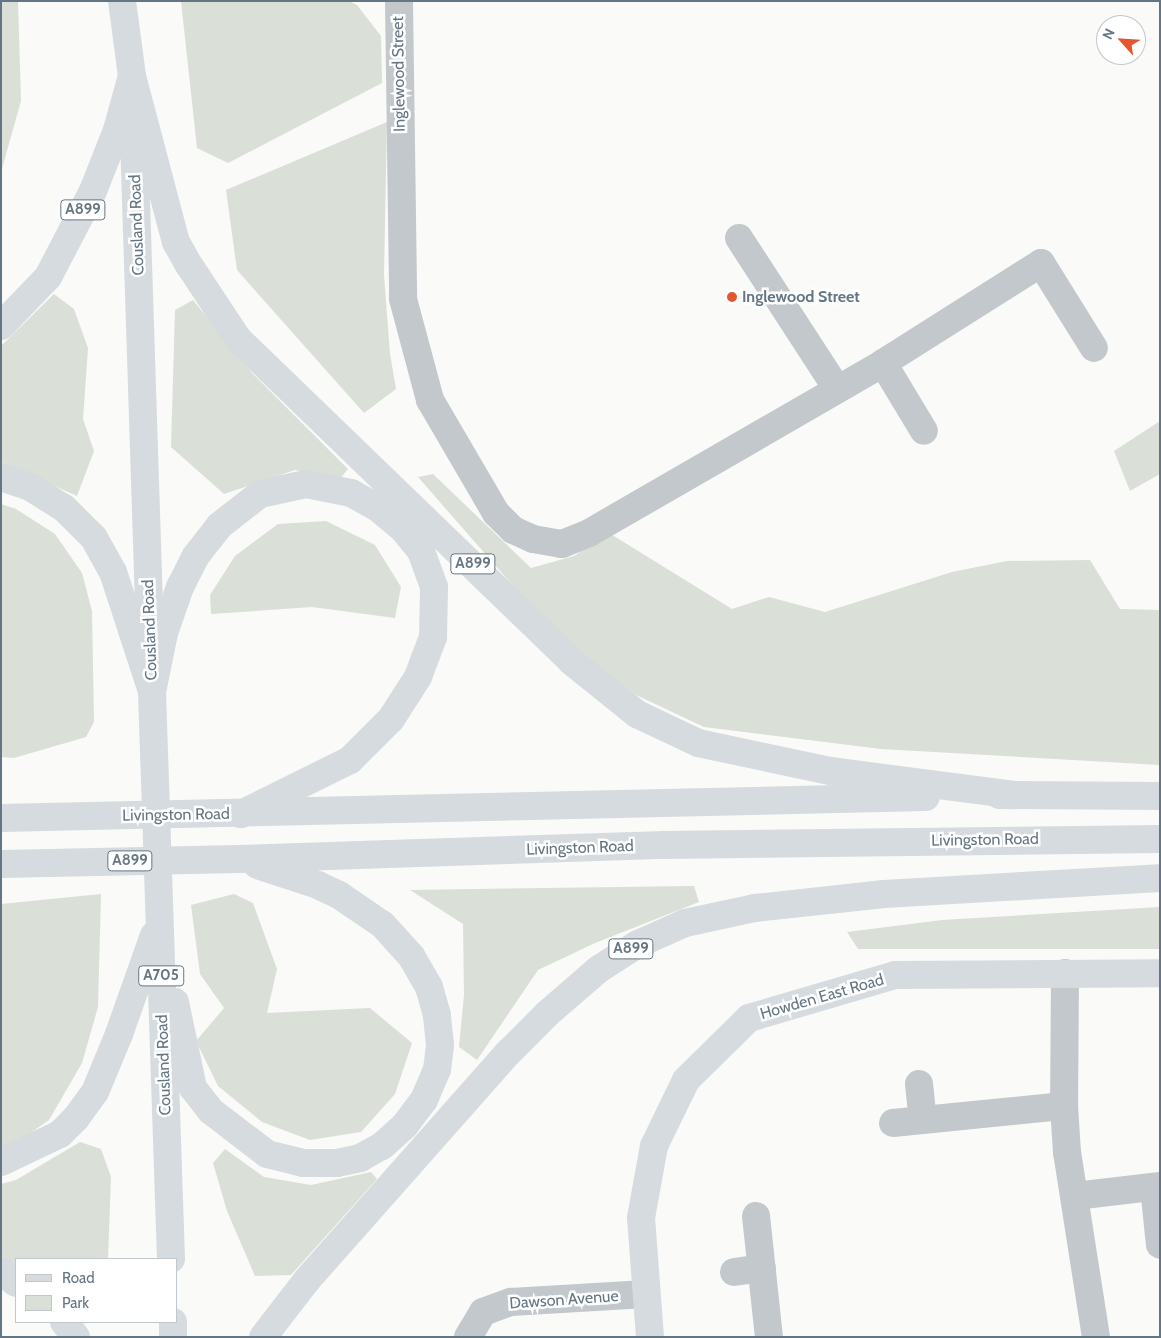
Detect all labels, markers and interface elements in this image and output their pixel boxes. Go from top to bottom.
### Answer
north arrow [1096,15,1146,65]
street label: Inglewood Street [388,16,410,132]
text: N [1098,25,1119,42]
street label: Cousland Road [126,174,148,276]
road number: A899 [59,198,107,222]
place label: Inglewood Street [742,287,860,307]
marker: Inglewood Street [726,291,738,303]
road number: A899 [449,552,497,576]
street label: Cousland Road [139,579,161,681]
street label: Livingston Road [122,804,230,826]
street label: Livingston Road [931,829,1039,851]
street label: Livingston Road [526,837,634,859]
road number: A899 [106,848,154,874]
road number: A899 [607,936,655,962]
road number: A705 [137,964,185,988]
street label: Howden East Road [758,970,886,1024]
street label: Cousland Road [153,1014,175,1116]
legend [15,1258,178,1323]
text: Road [62,1269,95,1287]
street label: Dawson Avenue [509,1287,619,1313]
text: Park [62,1294,89,1312]

